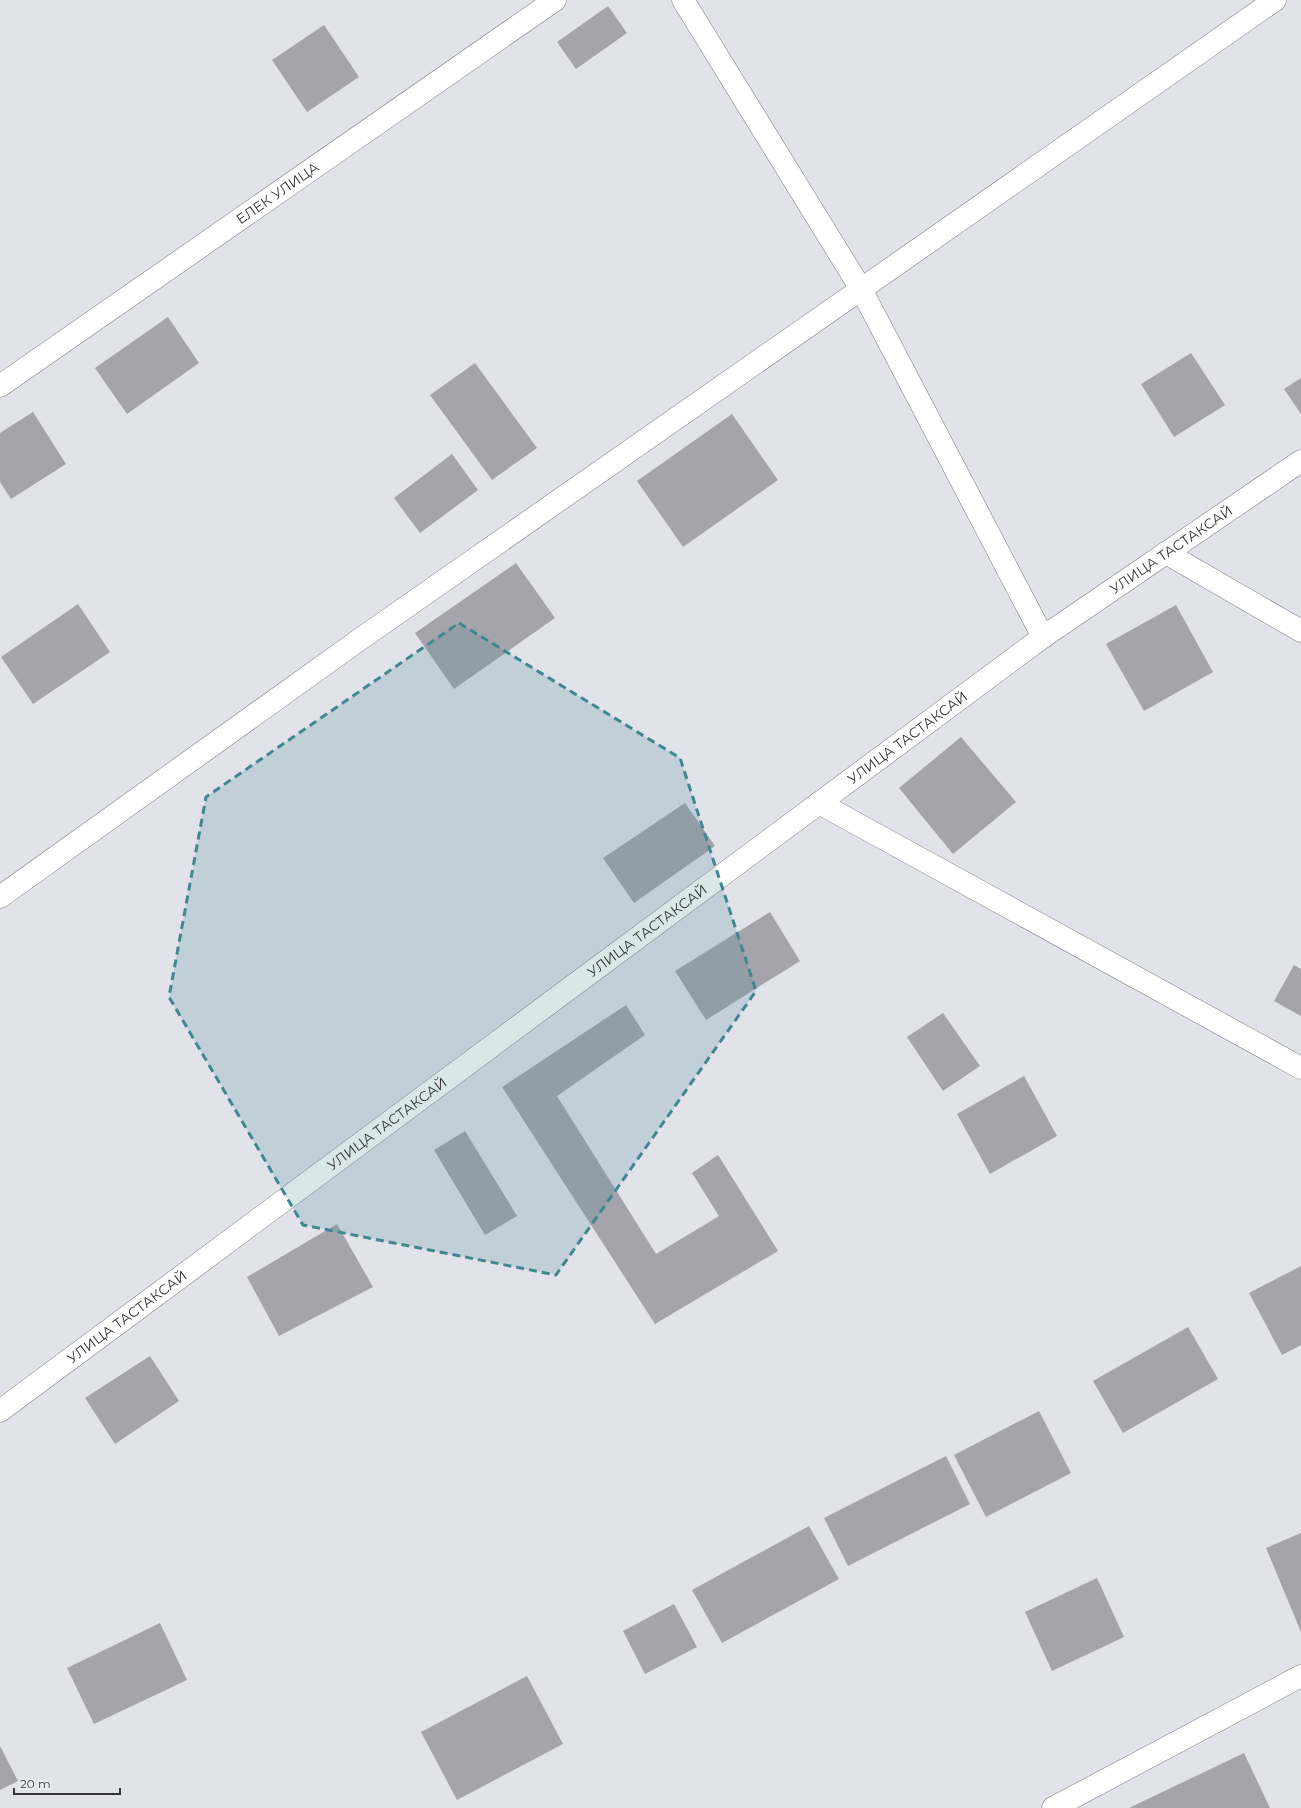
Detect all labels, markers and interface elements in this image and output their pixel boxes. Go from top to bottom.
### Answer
street label: ЕЛЕК УЛИЦА [233,158,323,228]
street label: УЛИЦА ТАСТАКСАЙ [1106,501,1236,598]
street label: УЛИЦА ТАСТАКСАЙ [844,687,971,788]
street label: УЛИЦА ТАСТАКСАЙ [584,880,711,981]
street label: УЛИЦА ТАСТАКСАЙ [324,1073,451,1174]
street label: УЛИЦА ТАСТАКСАЙ [63,1267,190,1367]
scale bar [14,1770,120,1796]
text: 20 m [20,1776,51,1791]

